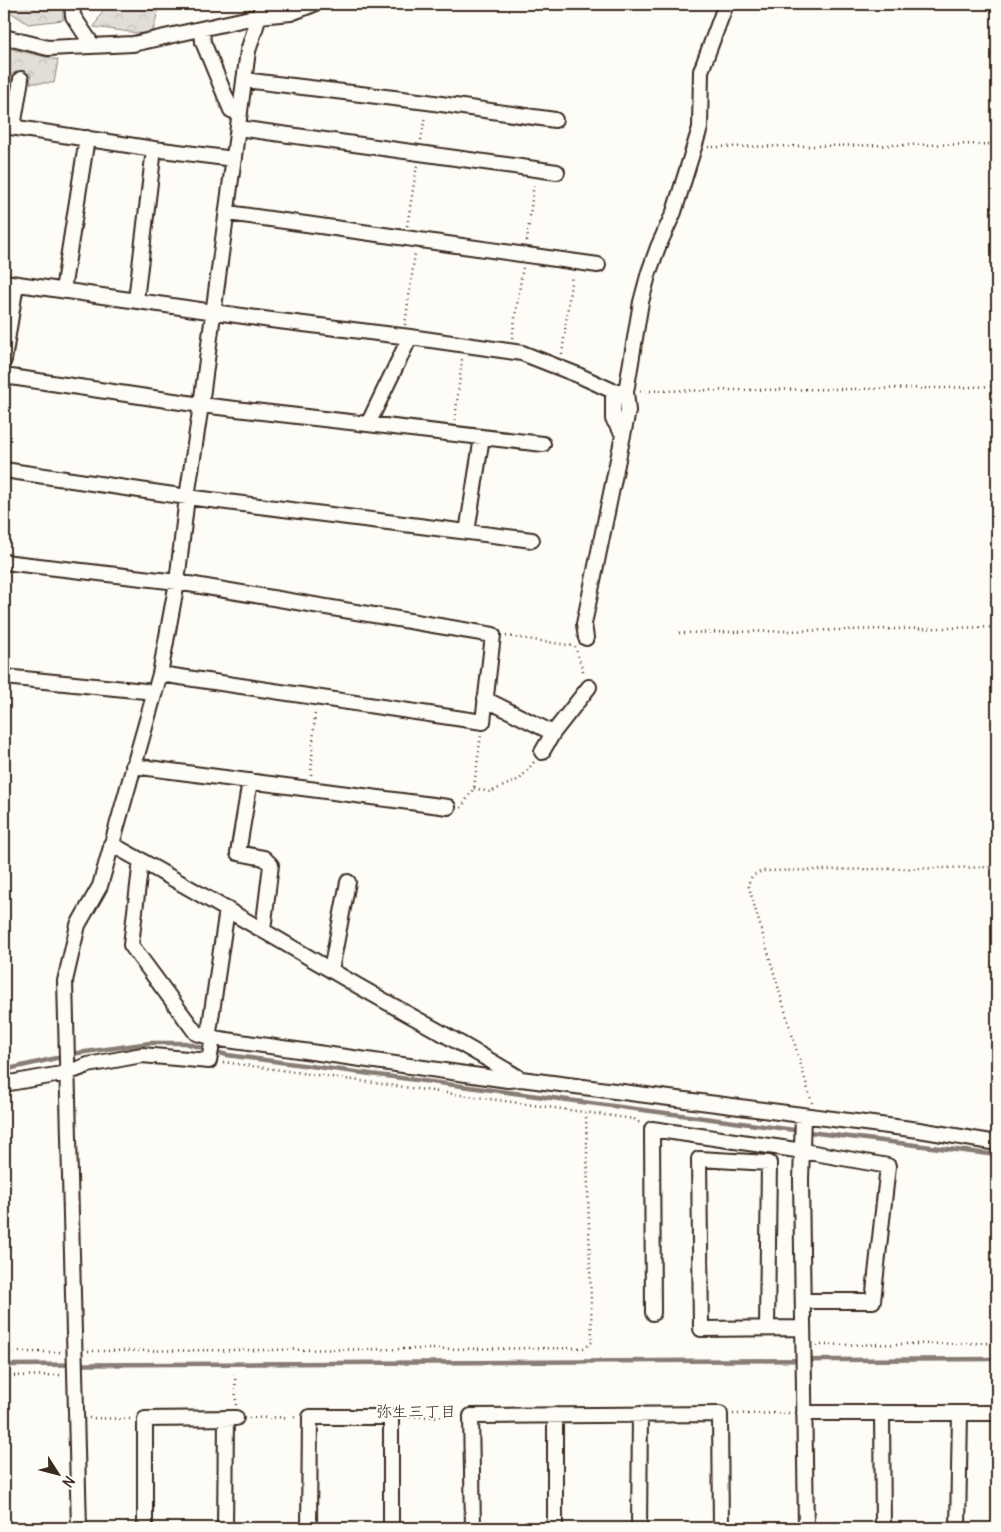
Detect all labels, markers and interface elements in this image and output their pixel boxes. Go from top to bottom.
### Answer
district label: 弥生三丁目 [376,1401,456,1421]
north arrow [32,1450,82,1500]
text: N [58,1472,79,1491]

